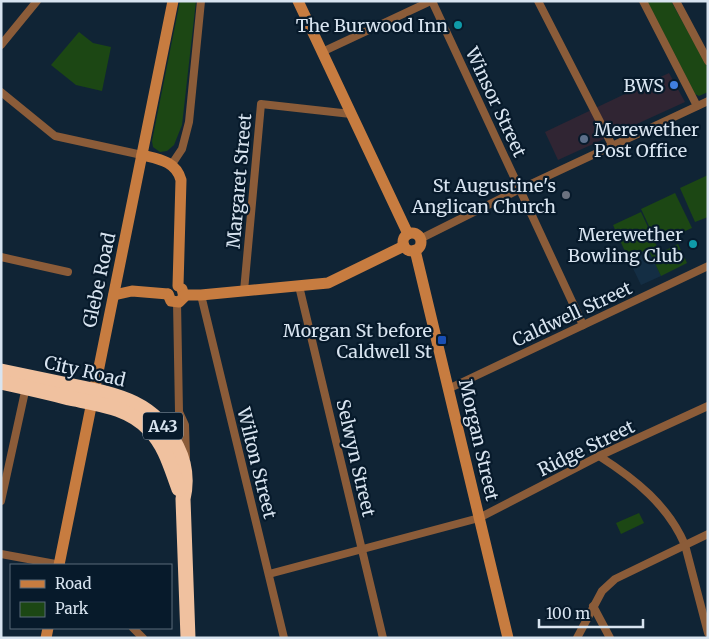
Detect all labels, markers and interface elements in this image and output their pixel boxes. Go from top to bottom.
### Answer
place label: The Burwood Inn [296,14,448,37]
marker: The Burwood Inn [452,19,464,31]
street label: Winsor Street [460,42,532,161]
place label: BWS [624,74,664,97]
marker: BWS [668,79,680,91]
street label: Margaret Street [222,112,256,250]
place label: Merewether Post Office [594,118,699,162]
marker: Merewether Post Office [578,133,590,145]
place label: St Augustine's Anglican Church [411,174,556,218]
marker: St Augustine's Anglican Church [560,189,572,201]
place label: Merewether Bowling Club [568,223,683,267]
street label: Glebe Road [78,230,120,330]
marker: Merewether Bowling Club [687,238,699,250]
street label: Caldwell Street [508,276,636,352]
place label: Morgan St before Caldwell St [283,319,432,363]
marker: Morgan St before Caldwell St [436,334,448,346]
street label: City Road [42,350,128,392]
street label: Morgan Street [454,377,504,503]
street label: Selwyn Street [331,397,381,519]
street label: Wilton Street [232,404,282,521]
road number: A43 [143,412,183,440]
street label: Ridge Street [534,415,638,481]
legend [10,564,172,629]
text: Road [55,574,91,593]
scale bar [539,596,643,628]
text: Park [55,599,89,618]
text: 100 m [546,604,590,623]

